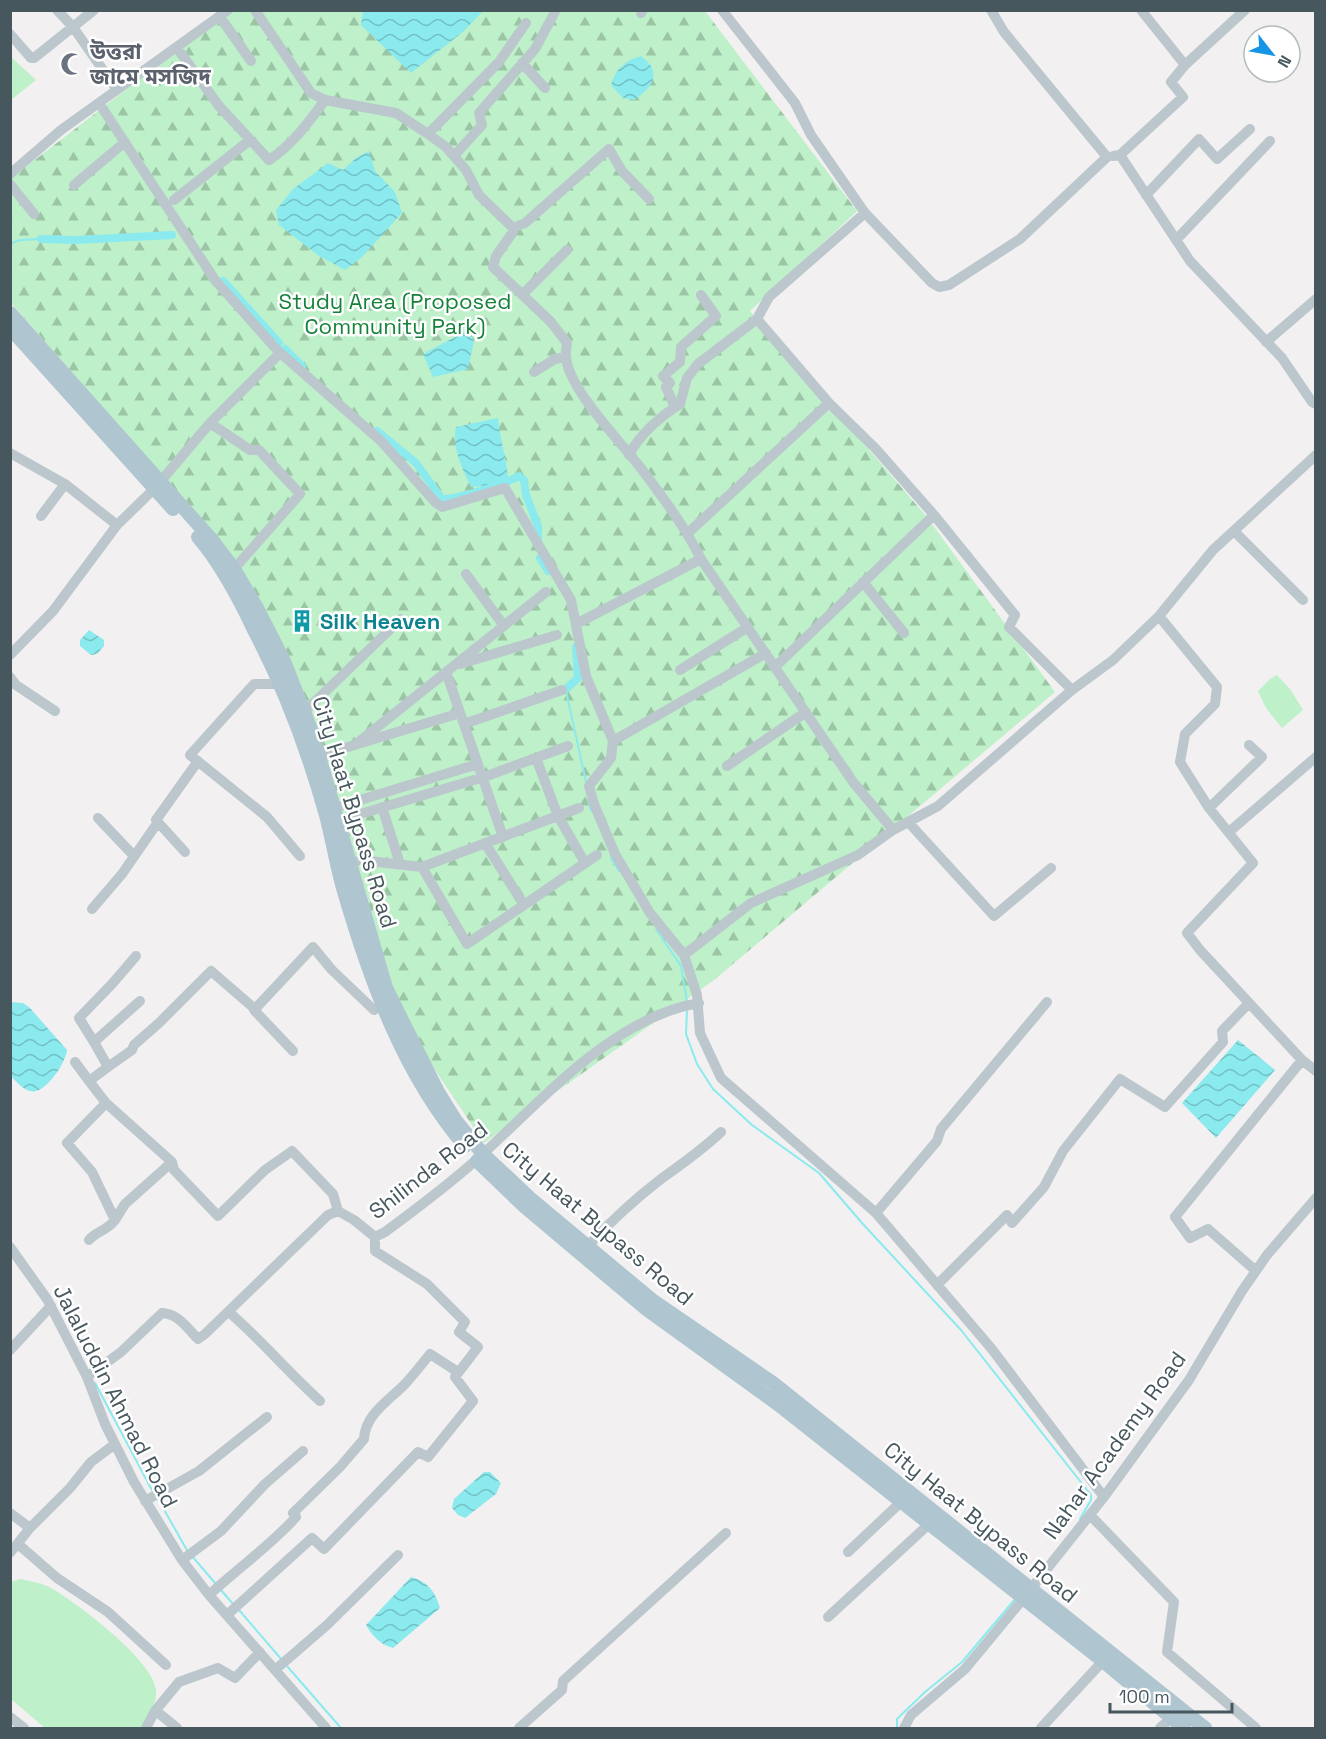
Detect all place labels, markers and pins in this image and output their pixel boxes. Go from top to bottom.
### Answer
place label: উত্তরা জামে মসজিদ [89,37,211,90]
mosque icon: উত্তরা জামে মসজিদ [59,51,85,77]
place label: Silk Heaven [320,607,440,635]
building icon: Silk Heaven [289,608,315,634]

